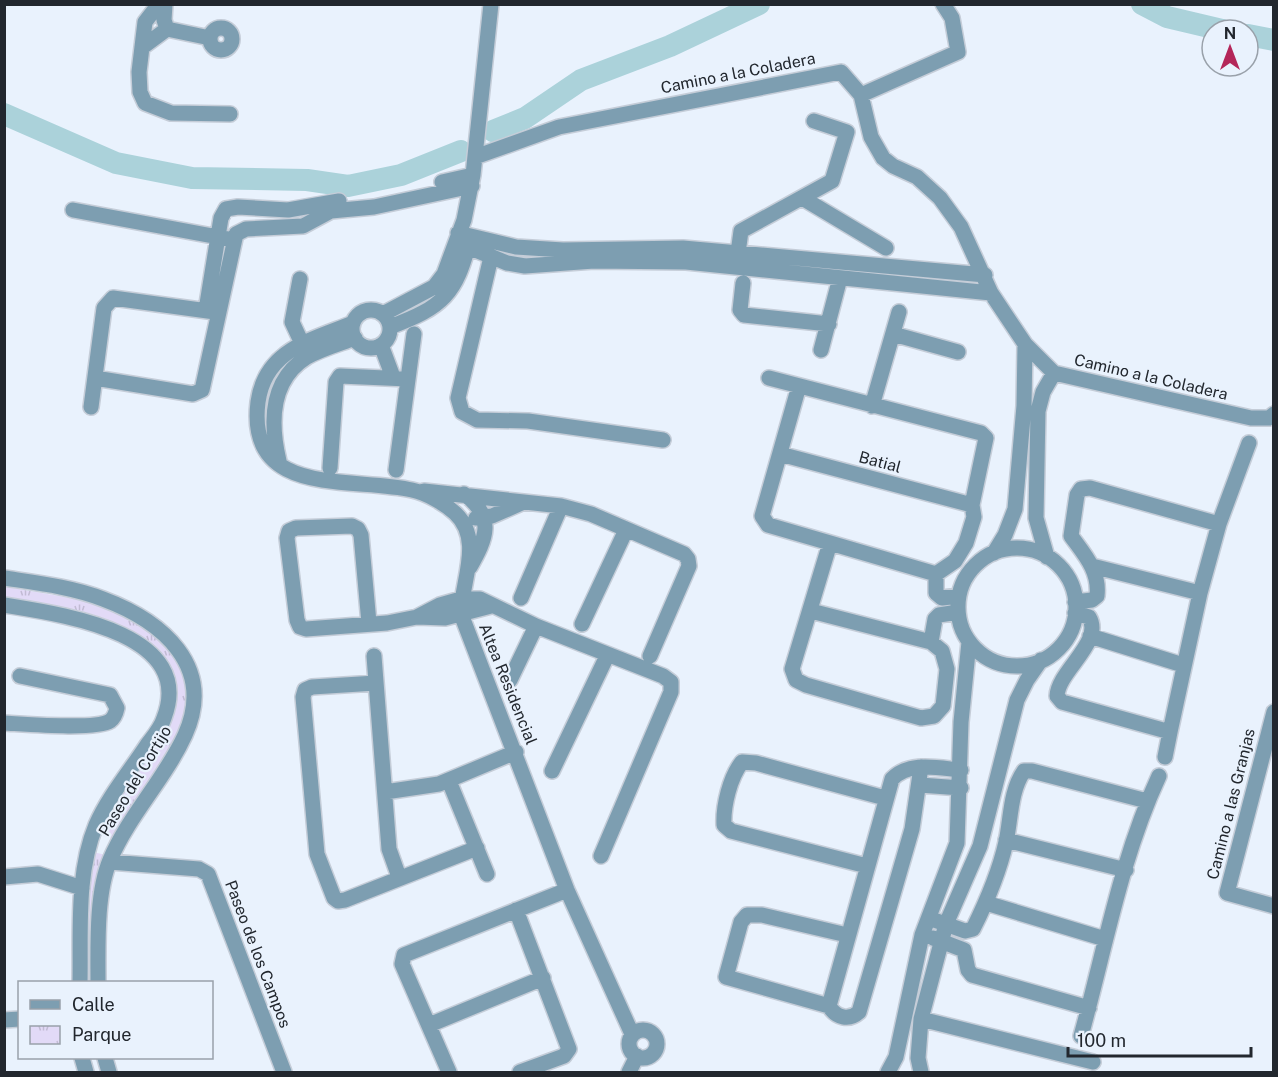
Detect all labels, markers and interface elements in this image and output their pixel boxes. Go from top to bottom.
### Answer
north arrow [1200,18,1260,78]
text: N [1224,24,1236,43]
street label: Camino a la Coladera [659,49,817,97]
street label: Camino a la Coladera [1072,350,1230,404]
street label: Batial [857,447,903,477]
street label: Altea Residencial [475,621,541,748]
street label: Paseo del Cortijo [95,722,175,840]
street label: Camino a las Granjas [1203,727,1259,881]
street label: Paseo de los Campos [221,878,295,1030]
legend [18,981,213,1059]
text: Calle [72,994,115,1015]
scale bar [1068,1020,1251,1058]
text: Parque [72,1024,132,1045]
text: 100 m [1077,1030,1126,1051]

